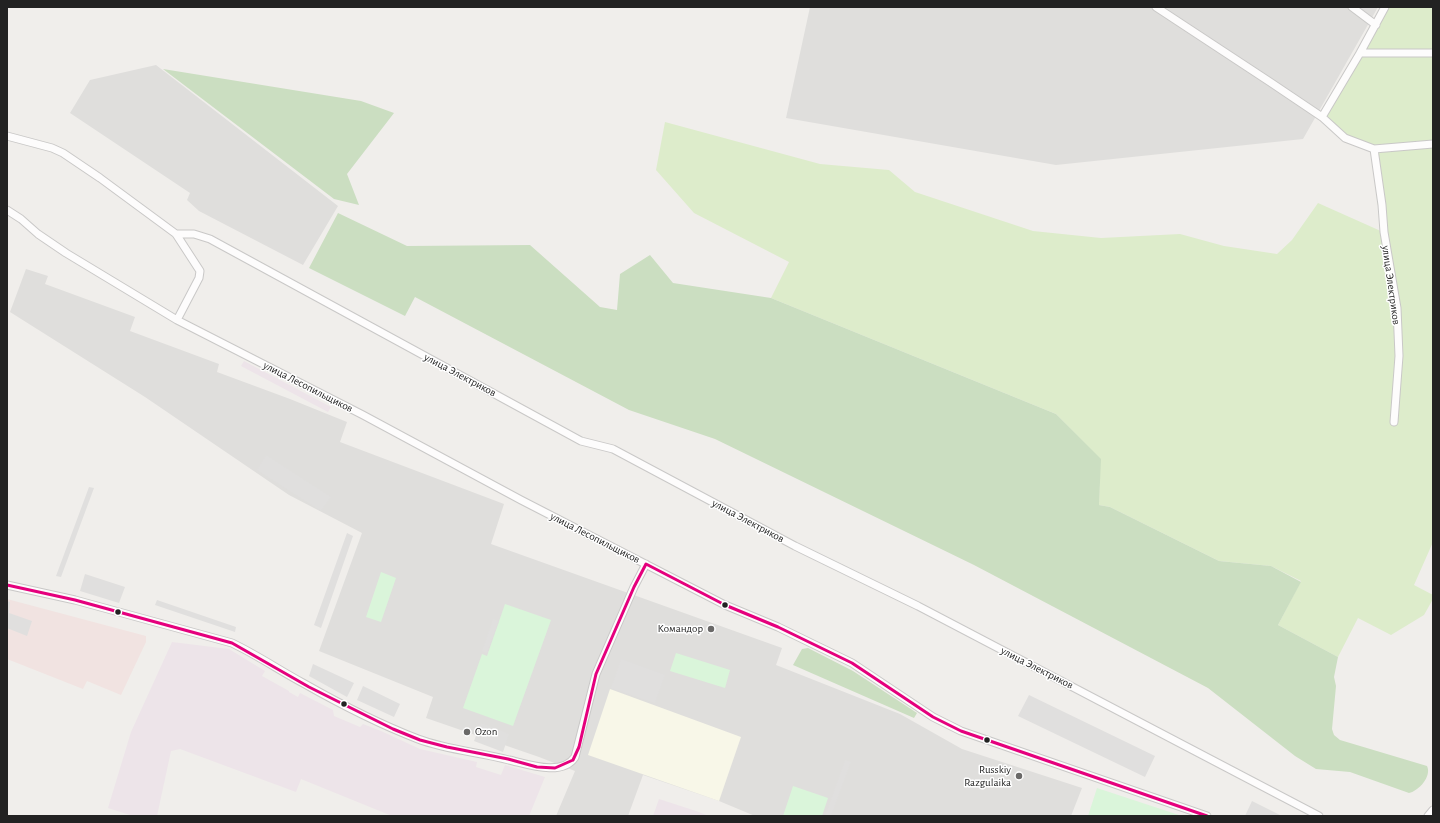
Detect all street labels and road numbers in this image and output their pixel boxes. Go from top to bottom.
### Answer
street label: улица Электриков [1379,245,1403,325]
street label: улица Электриков [422,350,498,400]
street label: улица Лесопильщиков [261,359,355,415]
street label: улица Электриков [710,496,786,546]
street label: улица Лесопильщиков [548,510,642,566]
street label: улица Электриков [998,644,1076,692]

